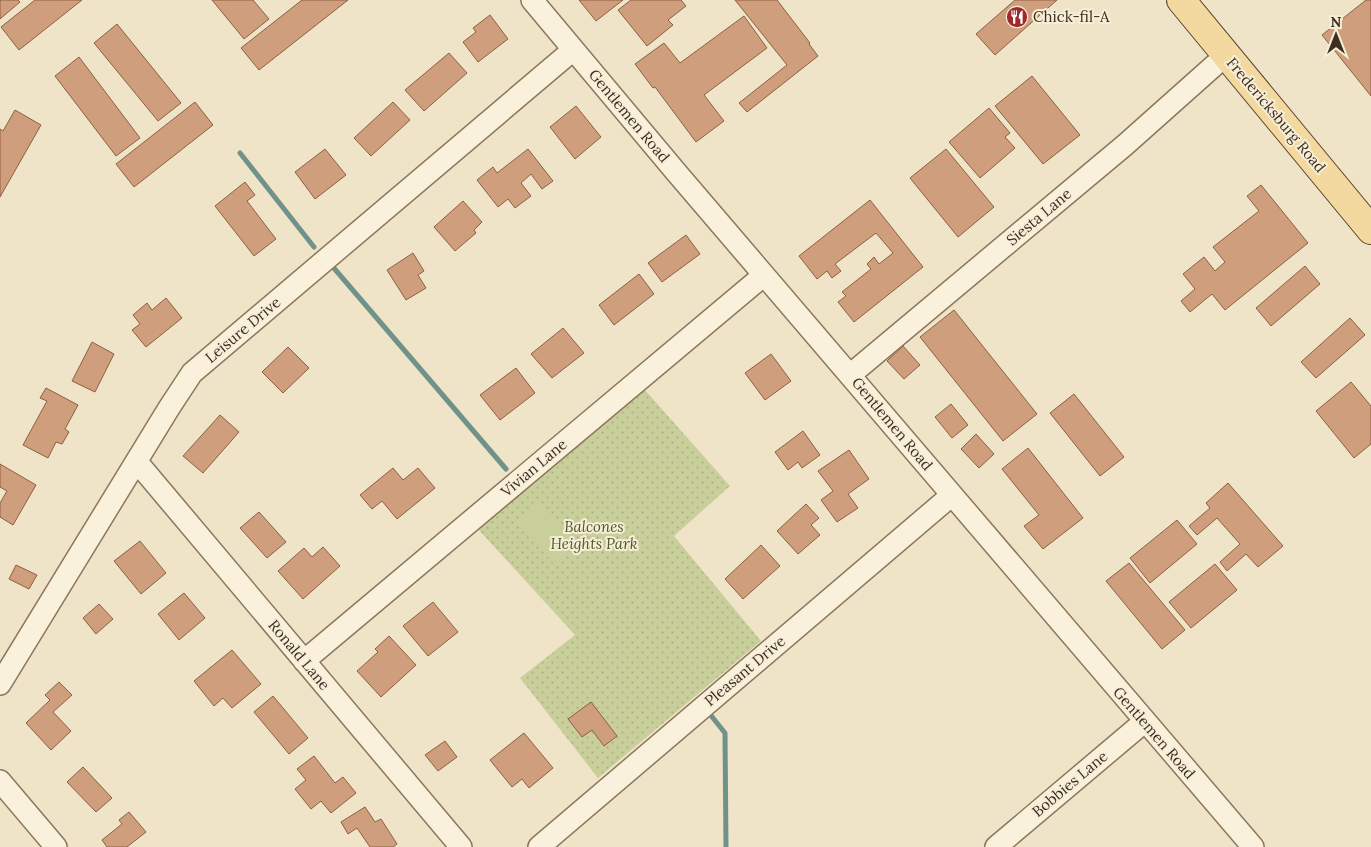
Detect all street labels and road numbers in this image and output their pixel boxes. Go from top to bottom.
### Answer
street label: Fredericksburg Road [1223,53,1330,176]
street label: Gentlemen Road [585,65,674,166]
street label: Siesta Lane [1002,184,1075,249]
street label: Leisure Drive [201,292,284,367]
street label: Gentlemen Road [848,373,937,474]
street label: Vivian Lane [496,435,571,501]
street label: Ronald Lane [264,616,334,694]
street label: Pleasant Drive [700,631,789,710]
street label: Gentlemen Road [1109,683,1200,783]
street label: Bobbies Lane [1028,747,1111,821]

